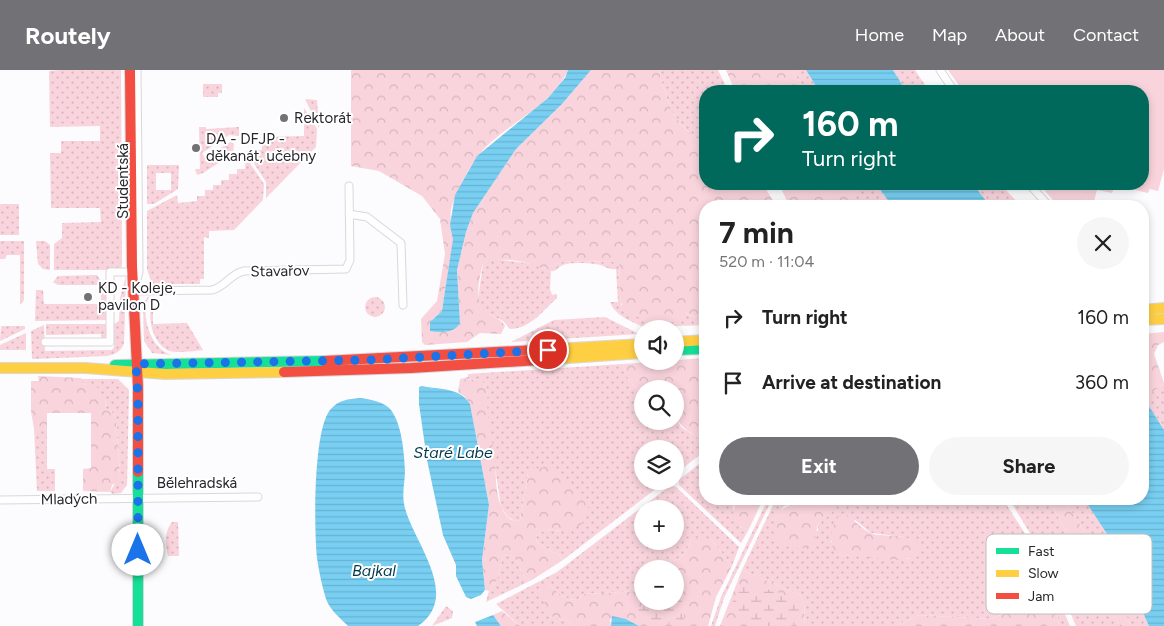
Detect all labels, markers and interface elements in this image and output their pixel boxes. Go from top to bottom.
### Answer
text: Routely [25,21,111,50]
text: Home [855,24,904,46]
text: Map [932,24,967,46]
text: About [995,24,1045,46]
text: Contact [1073,24,1139,46]
text: 160 m [802,103,899,145]
icon: right [719,105,784,170]
place label: Rektorát [294,109,352,127]
marker: Rektorát [278,112,290,124]
place label: DA - DFJP - děkanát, učebny [206,130,316,165]
marker: DA - DFJP - děkanát, učebny [190,142,202,154]
street label: Studentská [114,143,132,219]
text: Turn right [802,145,897,172]
text: 7 min [719,214,794,251]
button: close [1077,217,1129,269]
text: 520 m · 11:04 [719,252,814,271]
street label: Stavařov [250,261,310,281]
place label: KD - Koleje, pavilon D [98,279,176,314]
marker: KD - Koleje, pavilon D [82,291,94,303]
icon: right [719,304,747,332]
text: Turn right [762,306,848,329]
text: 160 m [1077,306,1129,329]
map controls [634,320,684,610]
button: sound [634,320,684,370]
pin [527,329,569,371]
icon: arrive [534,336,562,364]
icon: arrive [719,369,747,397]
text: Arrive at destination [762,371,941,394]
text: 360 m [1075,371,1129,394]
button: search [634,380,684,430]
button: Exit [719,437,919,495]
button: Share [929,437,1129,495]
button: layers [634,440,684,490]
water label: Staré Labe [413,443,493,462]
street label: Bělehradská [157,474,237,492]
street label: Mladých [41,490,97,508]
button: + [634,500,684,550]
position arrow [111,523,163,575]
legend [986,534,1152,614]
text: Fast [1028,543,1054,560]
button: − [634,560,684,610]
water label: Bajkal [352,561,396,580]
text: Slow [1028,565,1059,582]
text: Jam [1028,588,1054,605]

